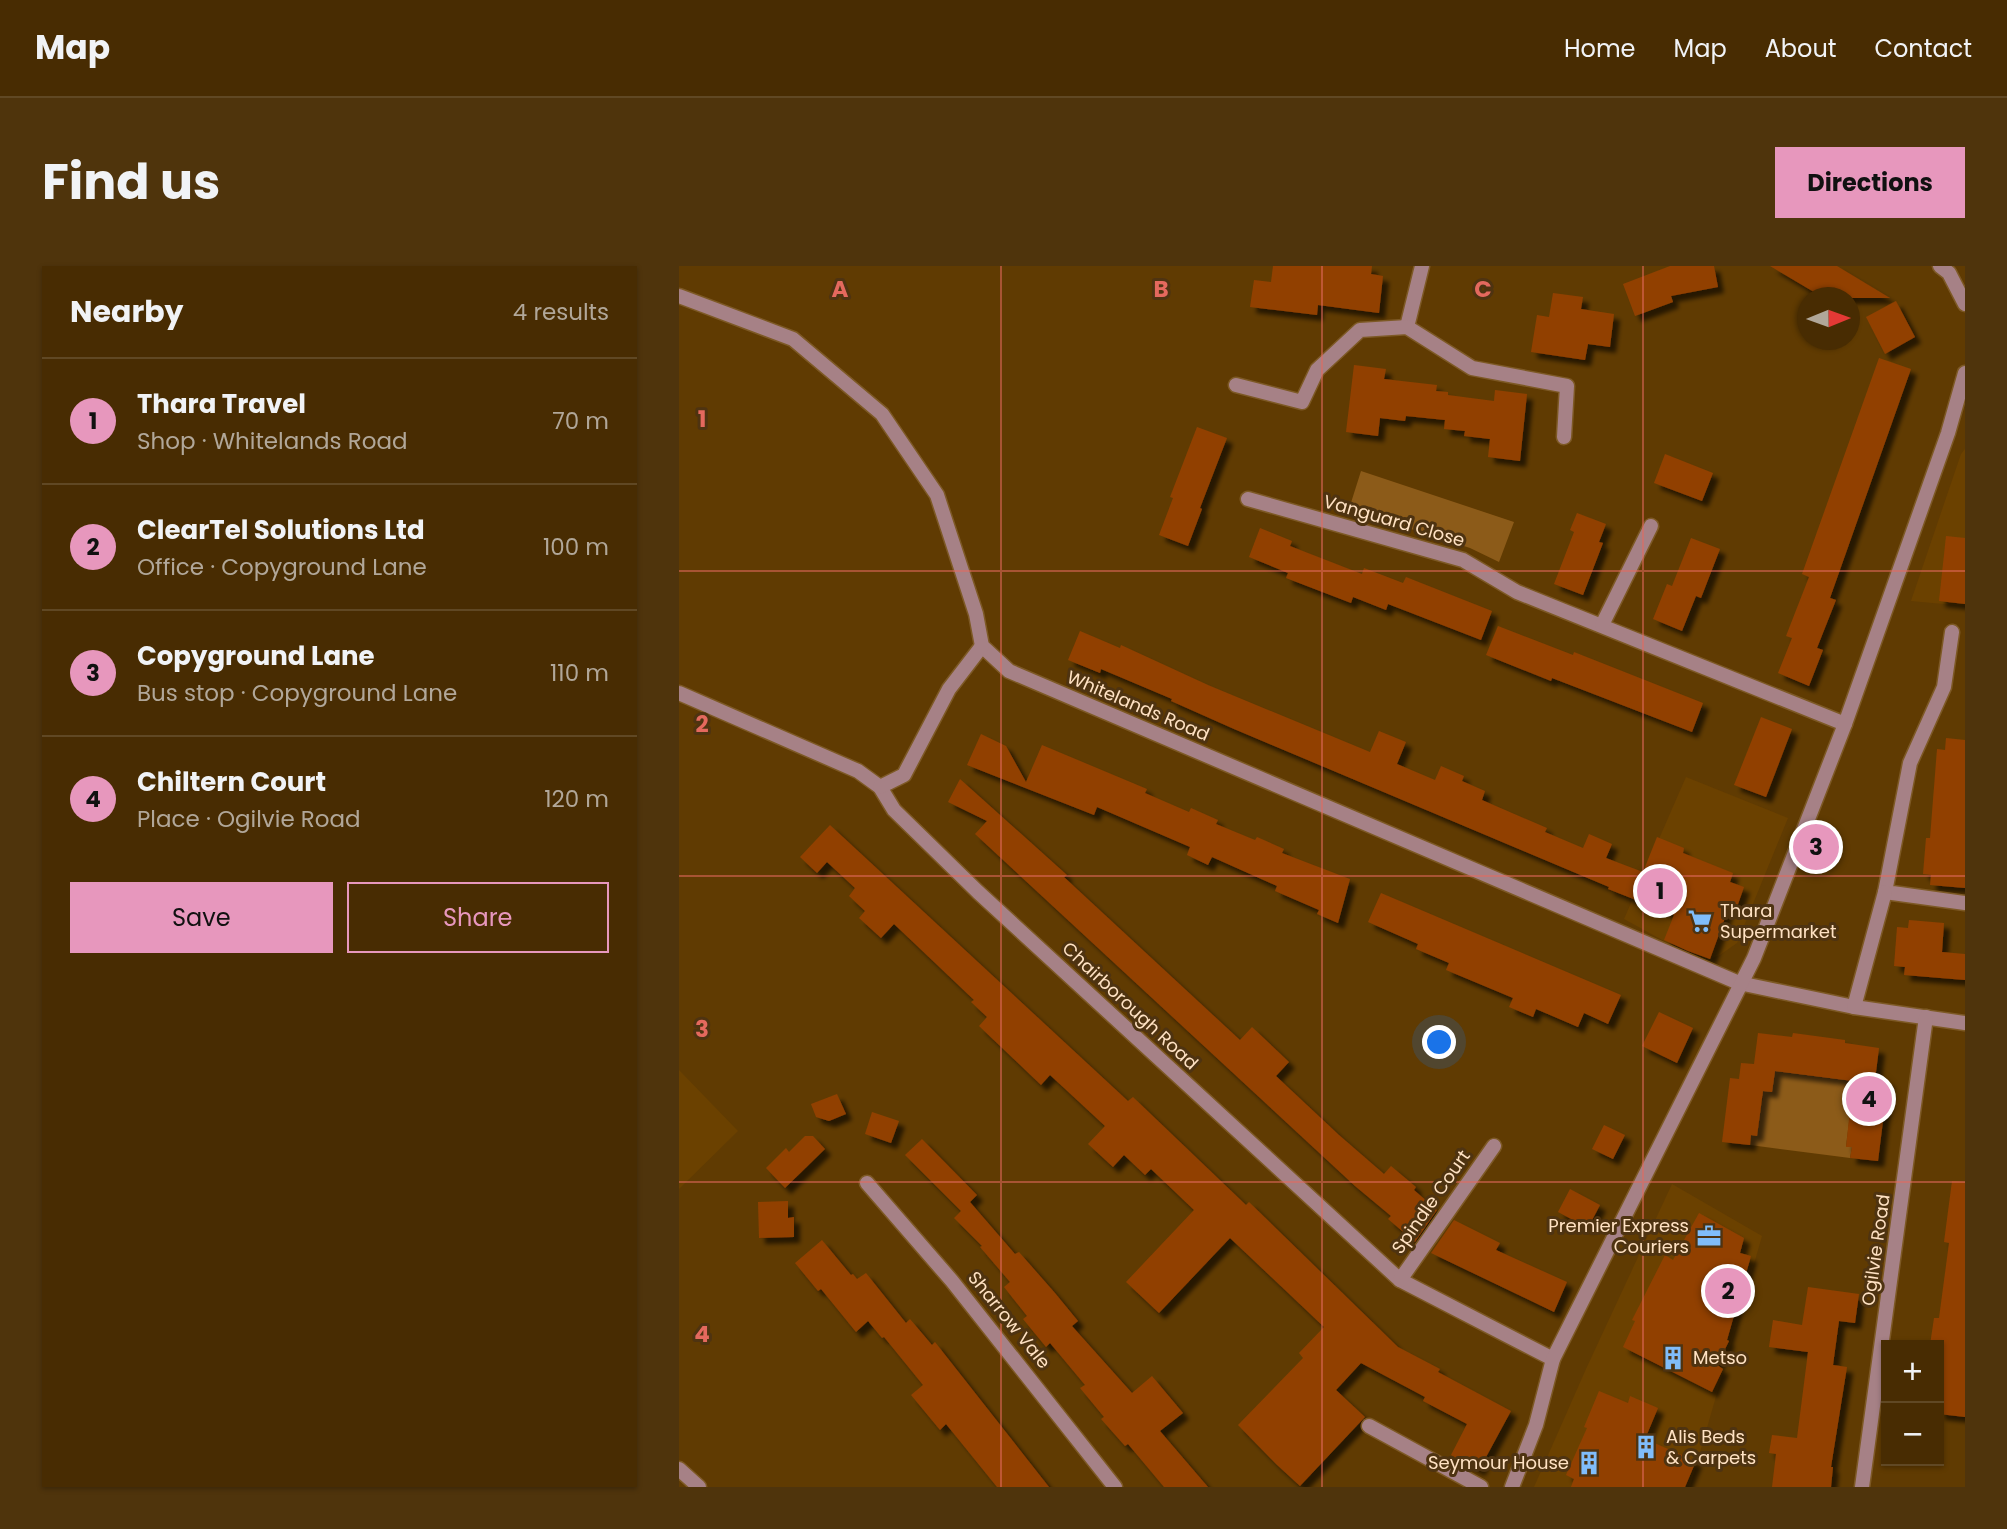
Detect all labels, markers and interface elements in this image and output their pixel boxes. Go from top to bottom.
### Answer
text: Map [35,24,110,71]
text: Home [1564,32,1636,65]
text: Map [1674,32,1727,65]
text: About [1765,32,1836,65]
text: Contact [1874,32,1972,65]
button: Directions [1775,147,1965,218]
text: Find us [42,148,220,216]
text: A [832,273,849,305]
text: B [1153,273,1169,305]
text: C [1474,273,1492,305]
north arrow [1797,287,1860,350]
text: Nearby [70,290,184,333]
text: 4 results [513,296,609,328]
text: Thara Travel [137,386,306,422]
text: 1 [698,403,706,435]
text: 1 [89,405,97,437]
text: 70 m [552,405,609,437]
text: Shop · Whitelands Road [137,425,408,457]
street label: Vanguard Close [1321,488,1468,553]
text: ClearTel Solutions Ltd [137,512,425,548]
text: 2 [86,531,100,563]
text: 100 m [543,531,609,563]
text: Office · Copyground Lane [137,551,427,583]
text: Copyground Lane [137,638,375,674]
text: 3 [86,657,100,689]
text: 110 m [550,657,609,689]
street label: Whitelands Road [1063,664,1213,747]
text: Bus stop · Copyground Lane [137,677,457,709]
text: 2 [695,708,709,740]
text: Chiltern Court [137,764,326,800]
text: 4 [85,783,101,815]
text: 120 m [544,783,609,815]
text: Place · Ogilvie Road [137,803,361,835]
pin: 3 [1793,821,1839,873]
pin: 1 [1637,865,1683,917]
button: Save [70,882,333,953]
button: Share [347,882,609,953]
place label: Thara Supermarket [1720,898,1837,944]
supermarket icon: Thara Supermarket [1686,907,1714,935]
street label: Chairborough Road [1057,936,1204,1075]
text: 3 [695,1013,709,1045]
your location [1422,1025,1456,1059]
pin: 4 [1846,1073,1892,1125]
street label: Spindle Court [1386,1145,1476,1259]
street label: Ogilvie Road [1855,1193,1896,1307]
place label: Premier Express Couriers [1548,1213,1689,1259]
office icon: Premier Express Couriers [1695,1222,1723,1250]
pin: 2 [1705,1265,1751,1317]
street label: Sharrow Vale [962,1266,1056,1374]
text: 4 [694,1318,710,1350]
map controls [1881,1340,1944,1466]
button: + [1881,1340,1944,1403]
building icon: Metso [1659,1344,1687,1372]
place label: Metso [1693,1345,1747,1370]
button: − [1881,1403,1944,1466]
place label: Alis Beds & Carpets [1666,1424,1756,1470]
building icon: Alis Beds & Carpets [1632,1433,1660,1461]
building icon: Seymour House [1575,1449,1603,1477]
place label: Seymour House [1428,1450,1569,1475]

